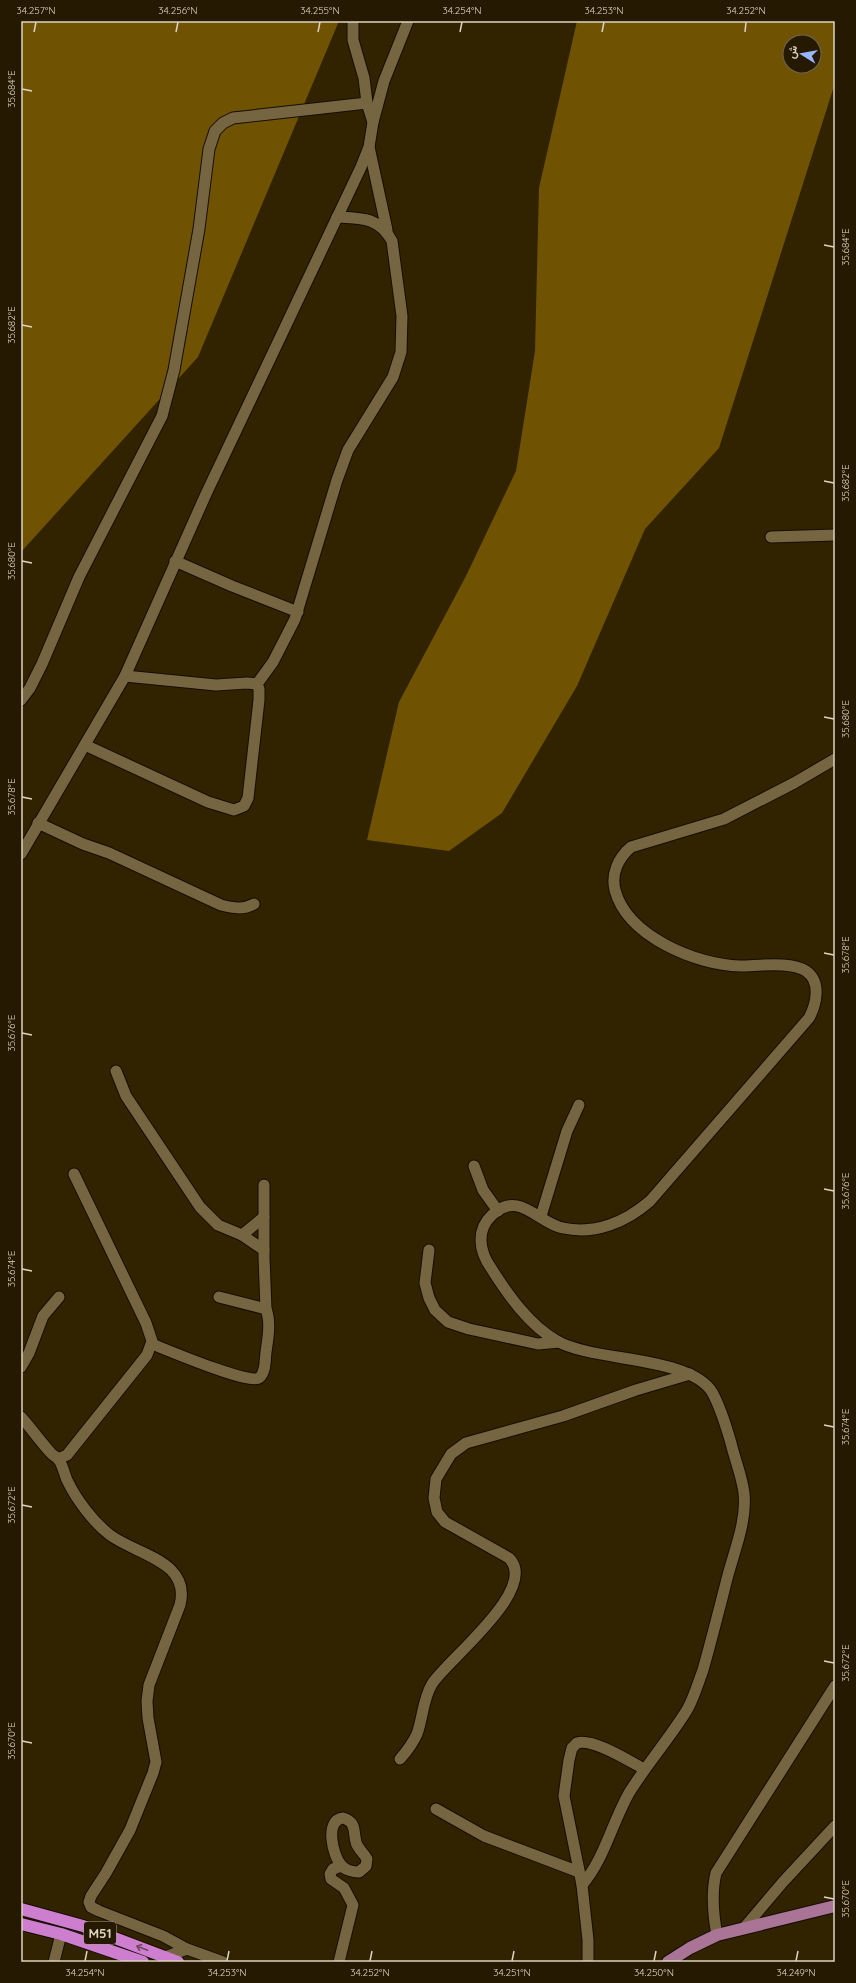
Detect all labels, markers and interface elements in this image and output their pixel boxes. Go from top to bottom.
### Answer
text: 34.257°N [16,4,56,17]
text: 34.256°N [158,4,198,17]
text: 34.255°N [300,4,340,17]
text: 34.254°N [442,4,482,17]
text: 34.253°N [584,4,624,17]
text: 34.252°N [726,4,766,17]
north arrow [782,34,822,74]
text: ش [784,44,800,60]
text: 35.684°E [5,70,18,108]
text: 35.684°E [839,228,852,266]
text: 35.682°E [5,306,18,344]
text: 35.682°E [839,464,852,502]
text: 35.680°E [5,542,18,580]
text: 35.680°E [839,700,852,738]
text: 35.678°E [5,778,18,816]
text: 35.678°E [839,936,852,974]
text: 35.676°E [5,1014,18,1051]
text: 35.676°E [839,1172,852,1209]
text: 35.674°E [5,1250,18,1287]
text: 35.674°E [839,1408,852,1445]
text: 35.672°E [5,1486,18,1524]
text: 35.672°E [839,1644,852,1682]
text: 35.670°E [5,1722,18,1760]
text: 35.670°E [839,1880,852,1918]
road number: M51 [84,1922,116,1944]
one-way arrow [136,1944,148,1952]
text: 34.254°N [65,1966,105,1979]
text: 34.253°N [207,1966,247,1979]
text: 34.252°N [350,1966,390,1979]
text: 34.251°N [493,1966,531,1979]
text: 34.250°N [634,1966,674,1979]
text: 34.249°N [777,1966,815,1979]

